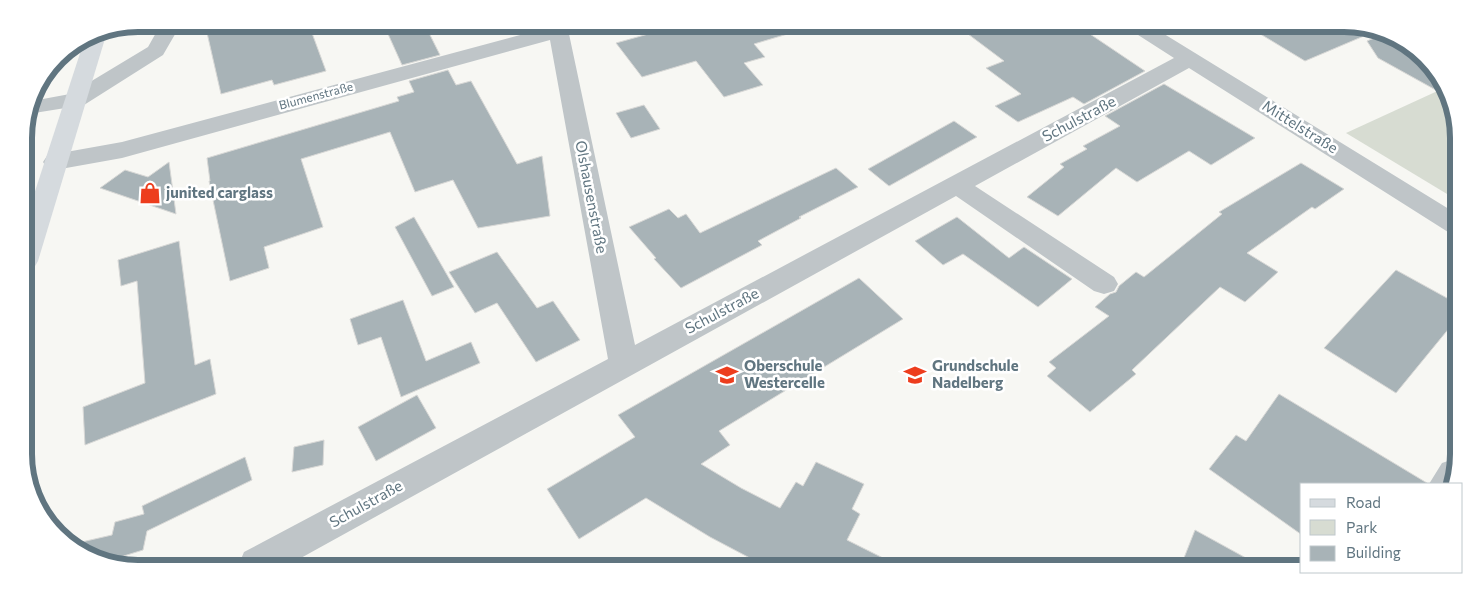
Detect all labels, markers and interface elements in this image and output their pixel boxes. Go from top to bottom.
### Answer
street label: Blumenstraße [277,78,354,112]
street label: Schulstraße [1039,91,1118,145]
street label: Mittelstraße [1259,96,1342,157]
street label: Olshausenstraße [572,139,612,255]
shop icon: junited carglass [137,180,163,206]
place label: junited carglass [165,183,273,201]
street label: Schulstraße [682,283,761,337]
place label: Oberschule Westercelle [744,356,825,391]
place label: Grundschule Nadelberg [932,356,1019,391]
school or university icon: Oberschule Westercelle [714,362,740,388]
school or university icon: Grundschule Nadelberg [902,362,928,388]
street label: Schulstraße [326,476,405,531]
legend [1300,483,1463,573]
text: Road [1346,493,1381,511]
text: Park [1346,518,1377,536]
text: Building [1346,543,1401,561]

